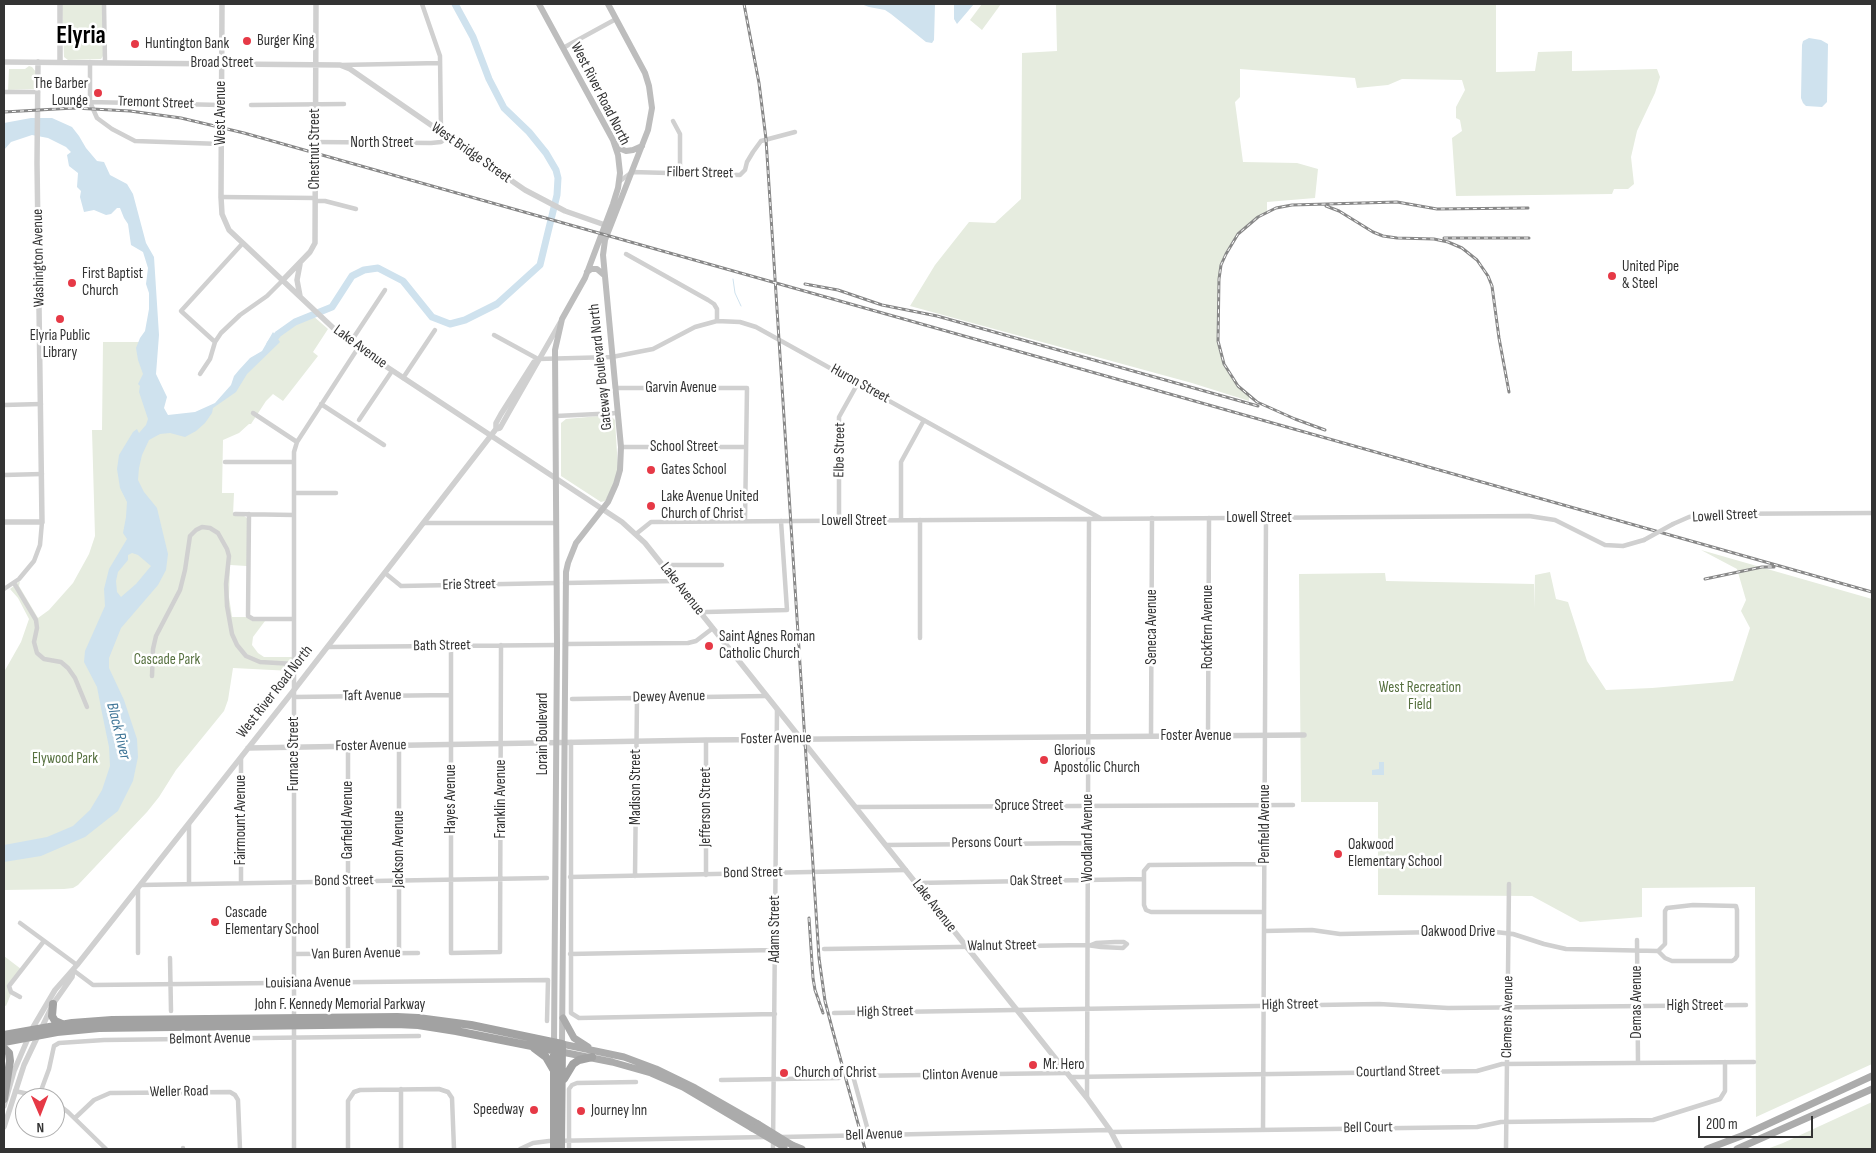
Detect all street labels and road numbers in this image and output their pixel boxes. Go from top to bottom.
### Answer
street label: West River Road North [566,40,634,148]
street label: Broad Street [190,54,254,72]
street label: West Avenue [212,81,230,145]
street label: Tremont Street [118,93,194,113]
street label: Chestnut Street [306,109,324,189]
street label: West Bridge Street [427,119,515,187]
street label: North Street [350,134,414,152]
street label: Filbert Street [666,163,734,183]
street label: Washington Avenue [29,209,49,307]
street label: Gateway Boulevard North [585,303,617,431]
street label: Lake Avenue [330,322,390,372]
street label: Huron Street [827,360,893,408]
street label: Garvin Avenue [645,379,717,397]
street label: Elbe Street [831,422,849,478]
street label: School Street [650,438,718,456]
street label: Lowell Street [1692,505,1758,527]
street label: Lowell Street [1226,509,1292,527]
street label: Lowell Street [821,512,887,530]
street label: Lake Avenue [656,559,708,619]
street label: Erie Street [442,576,496,594]
street label: Rockfern Avenue [1199,585,1217,669]
street label: Seneca Avenue [1143,589,1161,665]
street label: Bath Street [413,636,471,656]
street label: West River Road North [233,642,317,742]
street label: Taft Avenue [342,686,402,706]
street label: Dewey Avenue [633,687,705,707]
street label: Lorain Boulevard [534,693,552,775]
street label: Furnace Street [285,717,303,791]
street label: Foster Avenue [1161,727,1231,745]
street label: Foster Avenue [740,729,812,749]
street label: Foster Avenue [335,736,407,756]
street label: Madison Street [627,749,645,825]
street label: Franklin Avenue [492,759,510,839]
street label: Hayes Avenue [442,764,460,834]
street label: Jefferson Street [697,767,715,847]
street label: Fairmount Avenue [232,775,250,865]
street label: Garfield Avenue [339,781,357,859]
street label: Penfield Avenue [1256,784,1274,864]
street label: Woodland Avenue [1079,794,1097,882]
street label: Spruce Street [994,797,1064,815]
street label: Jackson Avenue [390,810,408,888]
street label: Persons Court [951,833,1023,853]
street label: Bond Street [723,863,783,883]
street label: Bond Street [314,871,374,891]
street label: Oak Street [1009,872,1063,890]
street label: Lake Avenue [908,876,960,936]
street label: Adams Street [766,895,784,963]
street label: Oakwood Drive [1421,923,1495,941]
street label: Walnut Street [967,936,1037,956]
street label: Van Buren Avenue [311,944,401,964]
street label: Demas Avenue [1628,965,1646,1039]
street label: Louisiana Avenue [265,973,351,993]
street label: Clemens Avenue [1498,976,1518,1058]
street label: John F. Kennedy Memorial Parkway [255,996,425,1014]
street label: High Street [1261,996,1319,1014]
street label: High Street [1667,997,1723,1015]
street label: High Street [856,1003,914,1021]
street label: Belmont Avenue [169,1029,251,1049]
street label: Courtland Street [1356,1062,1440,1082]
street label: Clinton Avenue [922,1065,998,1085]
street label: Weller Road [149,1082,209,1102]
street label: Bell Court [1343,1119,1393,1137]
street label: Bell Avenue [845,1125,903,1145]

